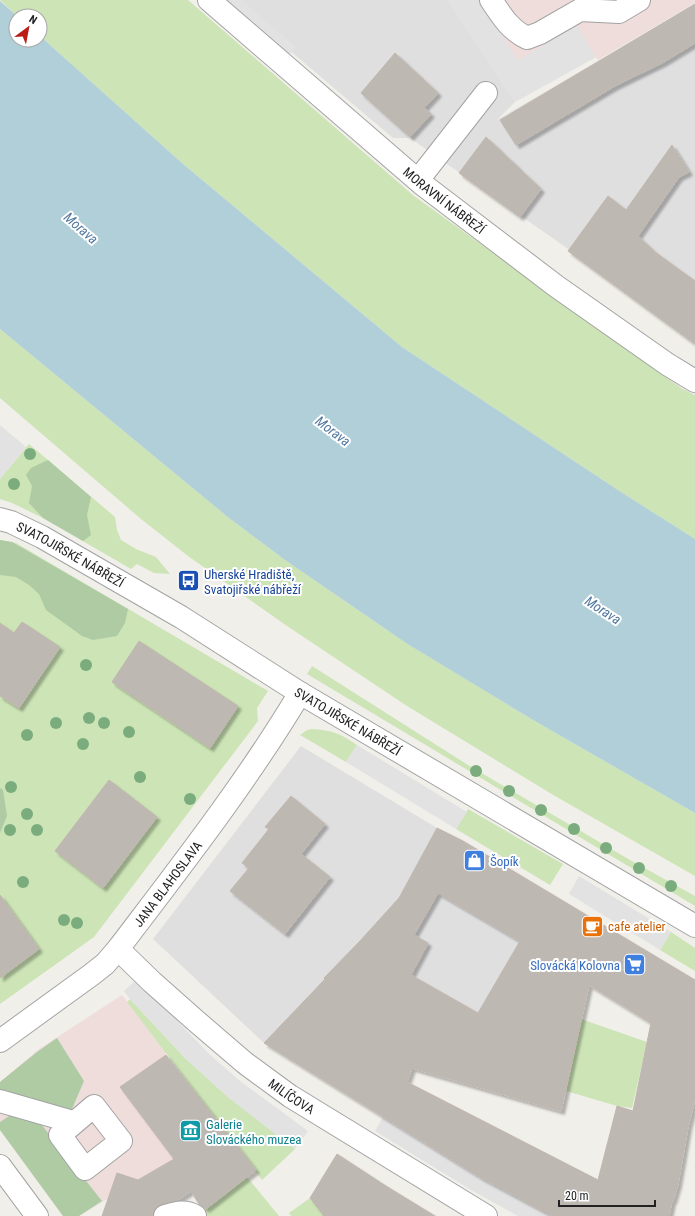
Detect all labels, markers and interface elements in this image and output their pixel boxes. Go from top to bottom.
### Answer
north arrow [8,8,48,48]
text: N [27,13,40,27]
street label: MORAVNÍ NÁBŘEŽÍ [400,164,488,238]
water label: Morava [61,209,101,247]
water label: Morava [312,413,354,449]
street label: SVATOJIŘSKÉ NÁBŘEŽÍ [14,519,127,591]
place label: Uherské Hradiště, Svatojiřské nábřeží [204,567,302,597]
bus stop icon: Uherské Hradiště, Svatojiřské nábřeží [176,568,202,594]
water label: Morava [582,593,624,627]
street label: SVATOJIŘSKÉ NÁBŘEŽÍ [292,685,404,759]
street label: JANA BLAHOSLAVA [131,838,205,930]
shop icon: Šopík [461,848,487,874]
place label: Šopík [490,854,519,869]
cafe icon: cafe atelier [579,913,605,939]
place label: cafe atelier [608,919,665,934]
supermarket icon: Slovácká Kolovna [622,952,648,978]
place label: Slovácká Kolovna [530,958,620,973]
street label: MILÍČOVA [266,1076,317,1117]
place label: Galerie Slováckého muzea [206,1117,301,1147]
museum icon: Galerie Slováckého muzea [178,1118,204,1144]
scale bar [559,1182,655,1208]
text: 20 m [565,1189,589,1203]

